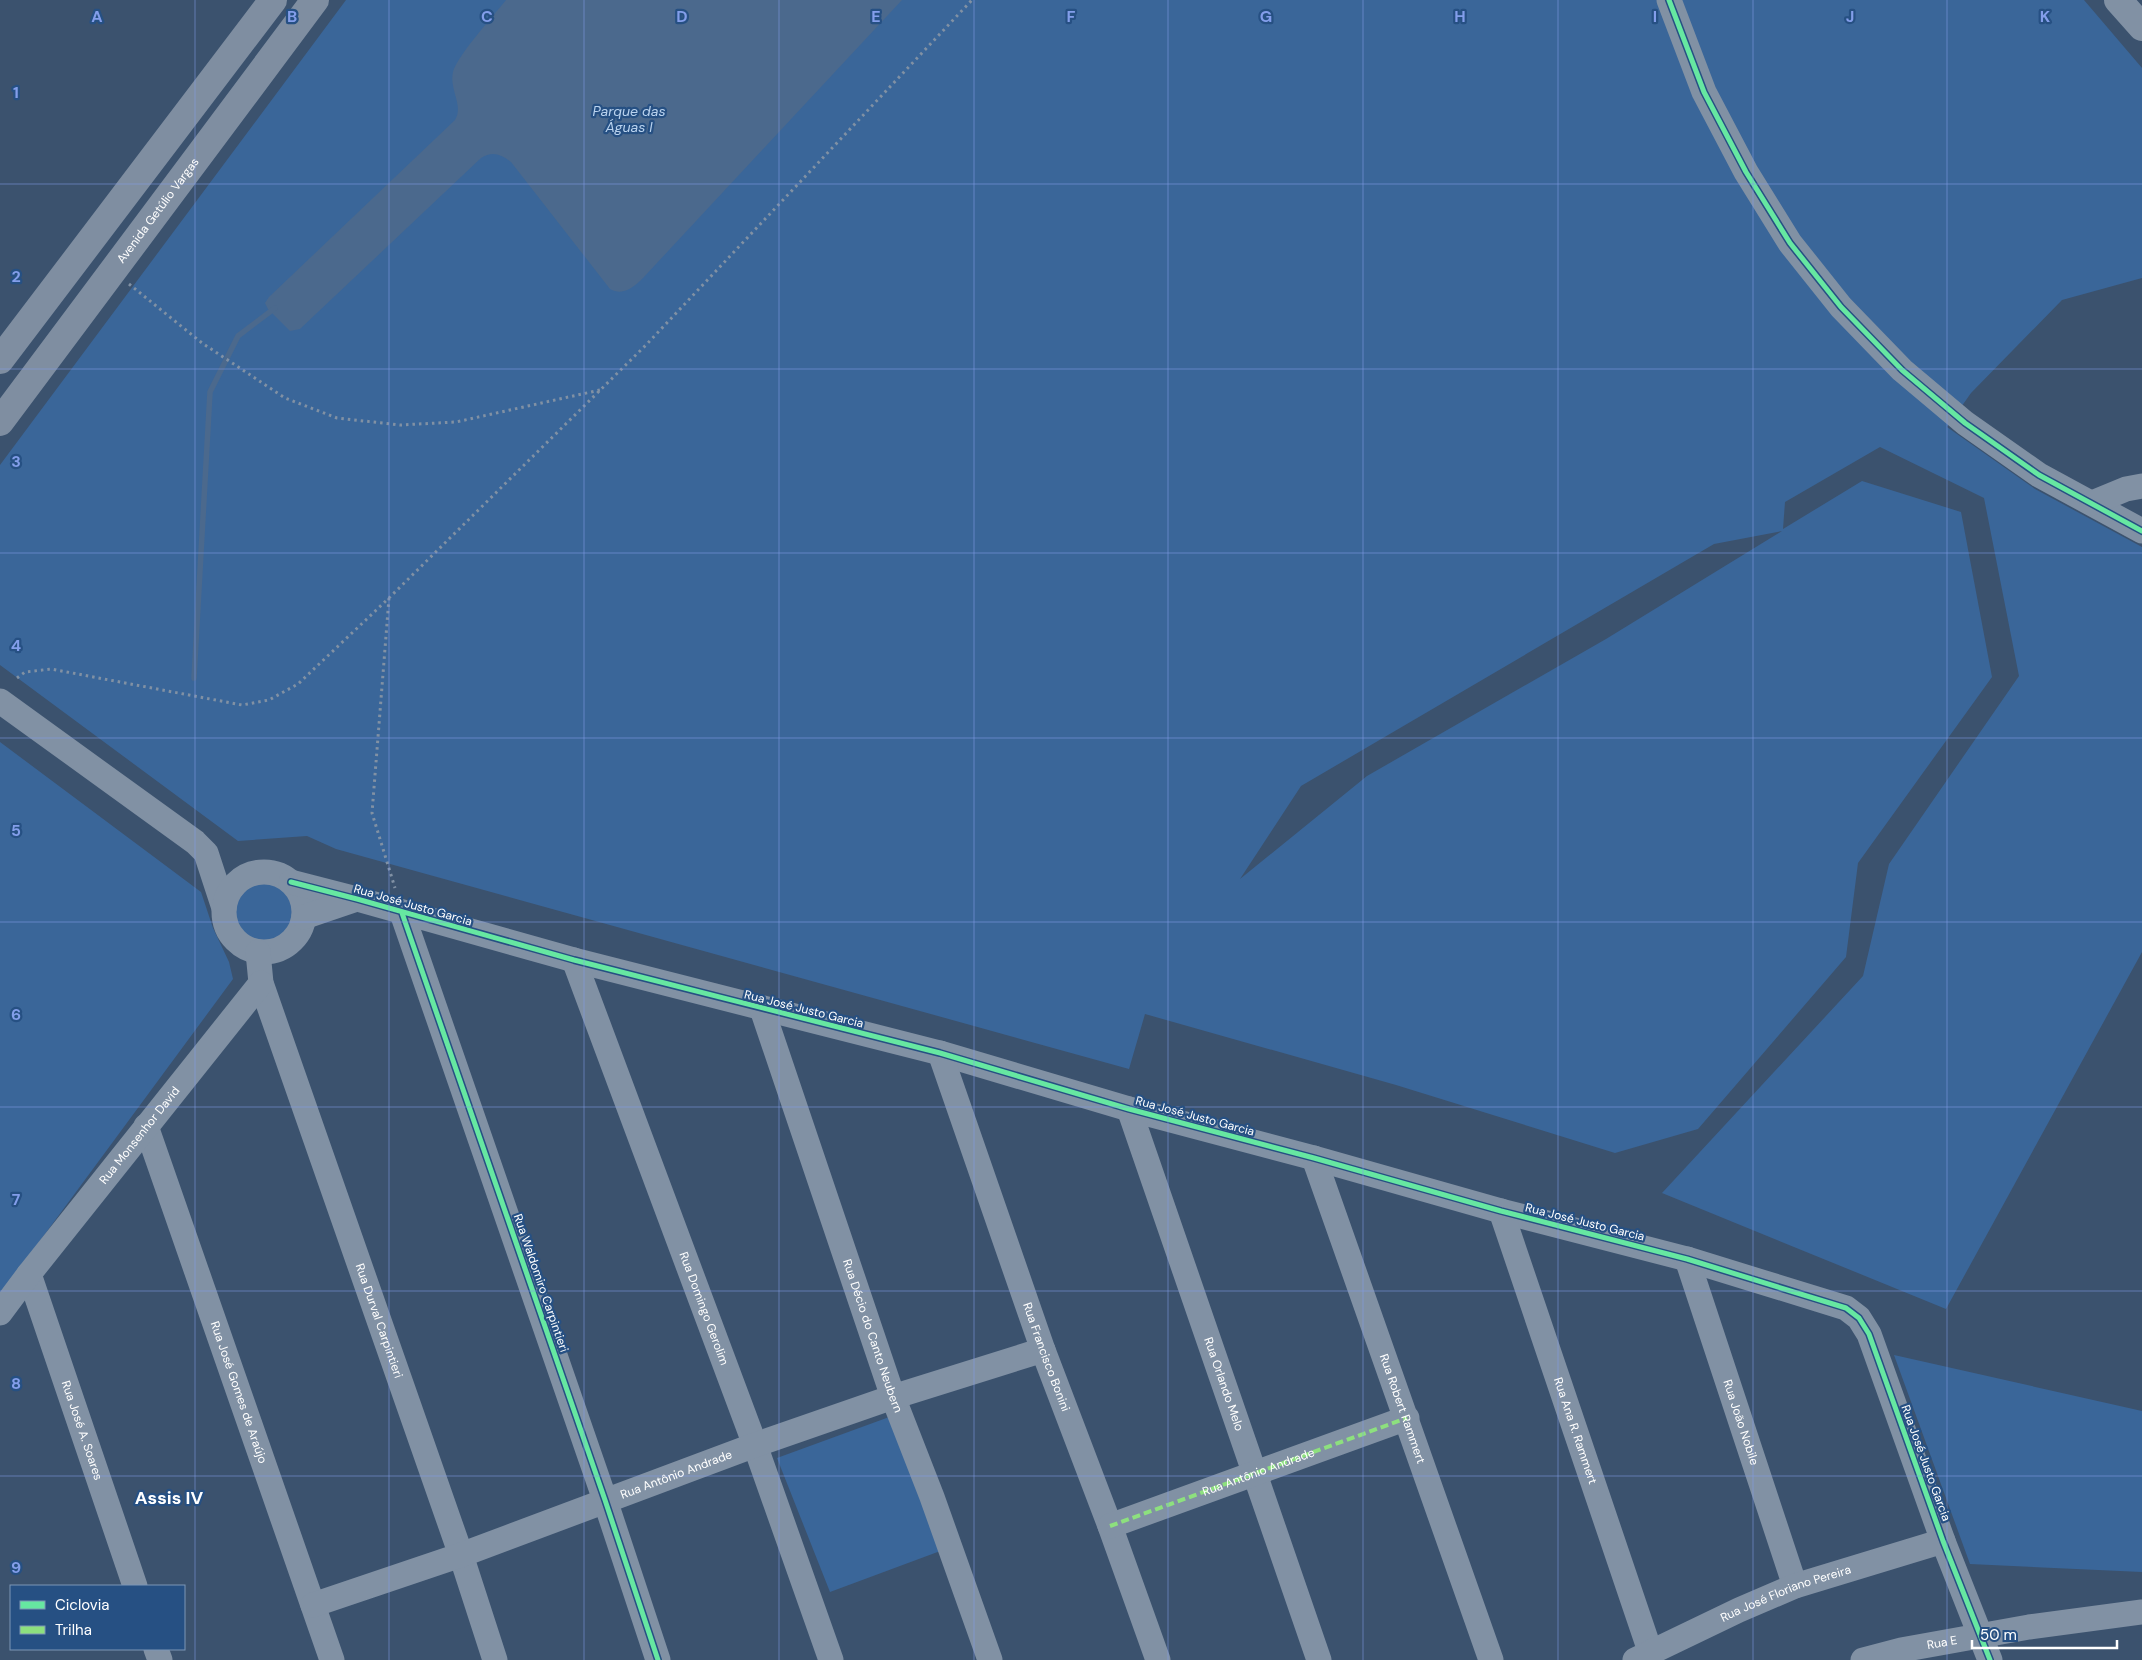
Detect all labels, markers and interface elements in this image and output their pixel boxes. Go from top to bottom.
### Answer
text: A [91,6,103,27]
text: B [287,6,297,27]
text: C [481,6,493,27]
text: D [676,6,688,27]
text: E [871,6,881,27]
text: F [1067,6,1076,27]
text: G [1260,6,1272,27]
text: H [1454,6,1466,27]
text: I [1653,6,1657,27]
text: J [1846,6,1854,27]
text: K [2040,6,2051,27]
text: 1 [13,82,19,103]
water label: Parque das Águas I [592,102,666,136]
street label: Avenida Getúlio Vargas [113,154,203,266]
text: 2 [11,266,21,287]
text: 3 [11,451,21,472]
text: 4 [11,635,21,656]
text: 5 [11,820,21,841]
street label: Rua José Justo Garcia [352,880,474,930]
street label: Rua José Justo Garcia [743,986,865,1032]
text: 6 [11,1004,21,1025]
street label: Rua Monsenhor David [96,1083,183,1187]
street label: Rua José Justo Garcia [1134,1092,1256,1140]
text: 7 [12,1189,21,1210]
street label: Rua José Justo Garcia [1524,1199,1646,1245]
street label: Rua Waldomiro Carpintieri [510,1212,572,1354]
street label: Rua Domingo Gerolim [676,1250,733,1368]
street label: Rua Décio do Canto Neubern [839,1257,906,1415]
street label: Rua Durval Carpintieri [352,1261,407,1380]
street label: Rua Francisco Bonini [1019,1300,1074,1414]
street label: Rua José Gomes de Araújo [207,1319,271,1465]
street label: Rua Orlando Melo [1200,1335,1247,1433]
street label: Rua Robert Rammert [1376,1352,1429,1466]
text: 8 [11,1373,21,1394]
street label: Rua Ana R. Rammert [1550,1375,1601,1487]
street label: Rua José A. Soares [58,1378,106,1482]
street label: Rua João Nobile [1719,1378,1763,1467]
street label: Rua José Justo Garcia [1898,1403,1954,1523]
street label: Rua Antônio Andrade [1200,1444,1317,1500]
street label: Rua Antônio Andrade [618,1446,735,1503]
district label: Assis IV [135,1486,203,1510]
text: 9 [11,1557,21,1578]
street label: Rua José Floriano Pereira [1718,1561,1853,1626]
legend [10,1585,185,1650]
text: Ciclovia [55,1595,109,1615]
scale bar [1972,1618,2117,1650]
text: Trilha [55,1620,92,1640]
text: 50 m [1980,1625,2017,1645]
street label: Rua E [1926,1632,1959,1653]

